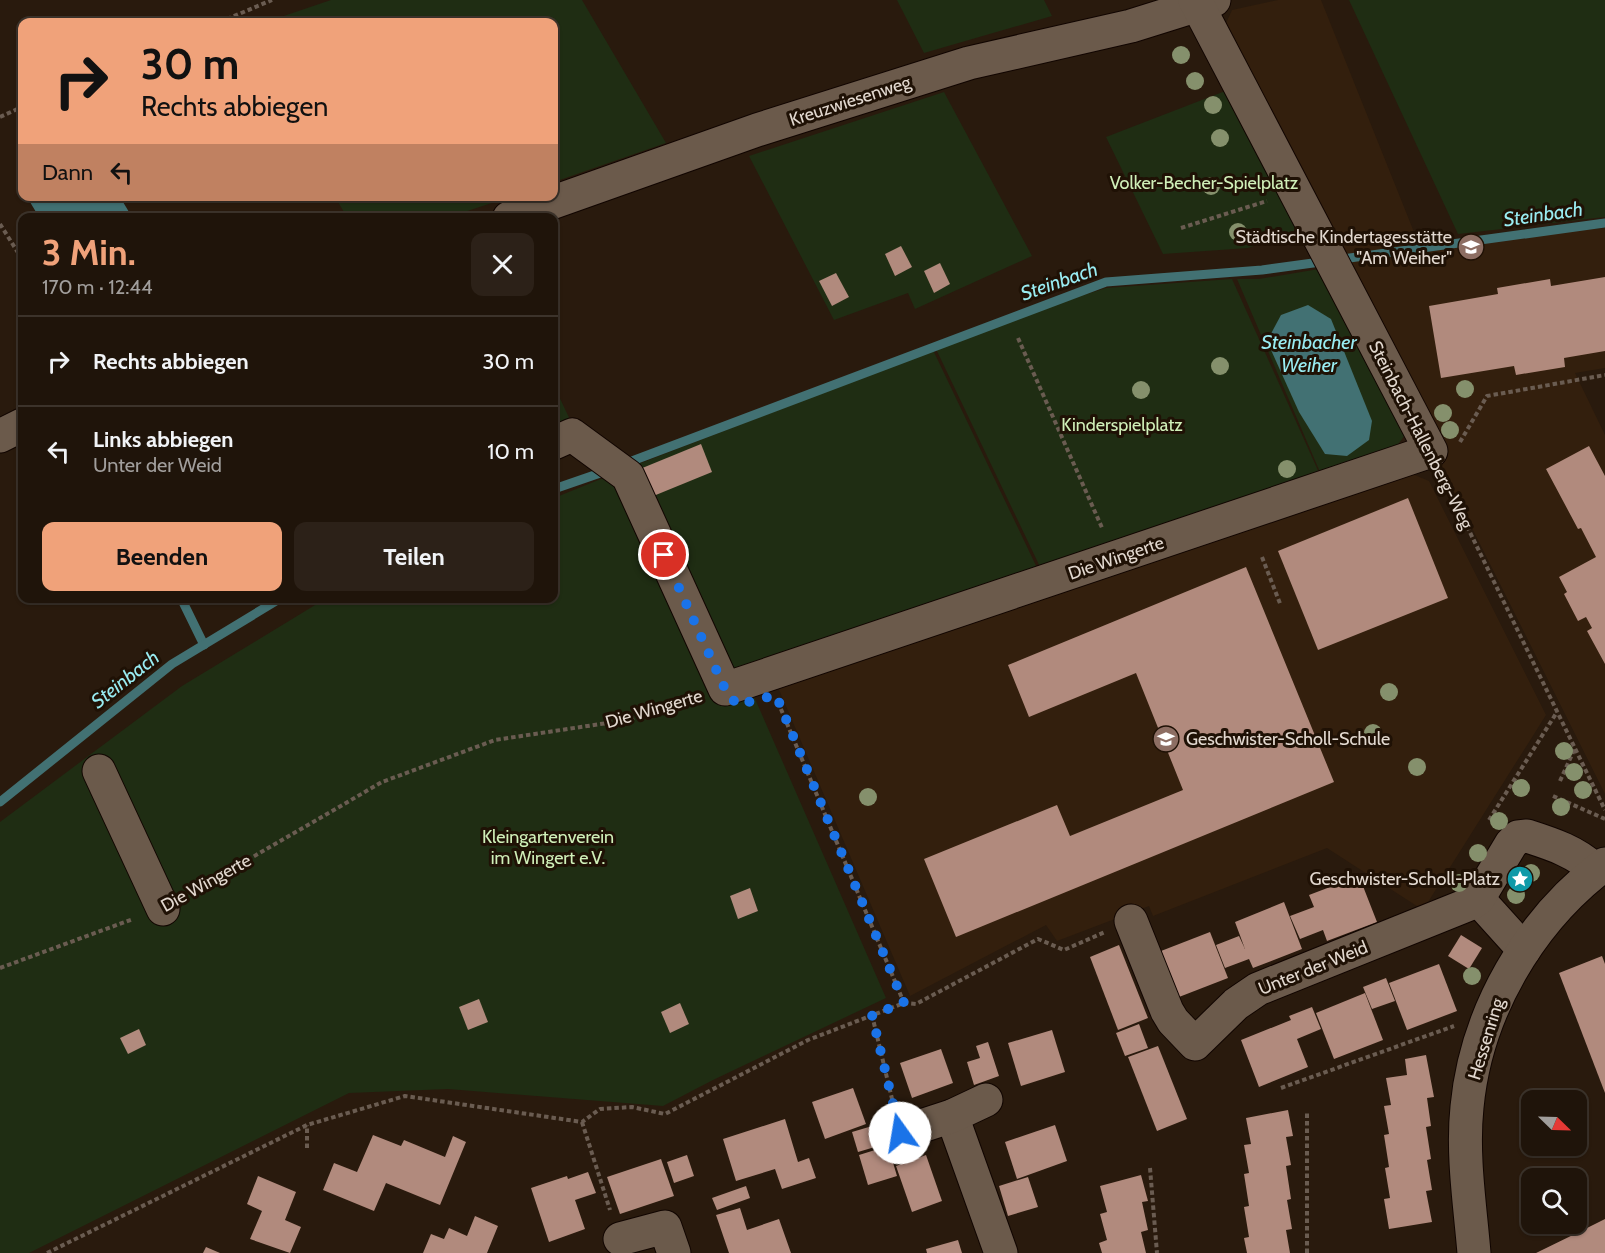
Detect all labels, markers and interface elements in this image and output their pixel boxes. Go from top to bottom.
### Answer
text: 30 m [141,38,239,90]
icon: right [42,42,120,120]
street label: Kreuzwiesenweg [786,71,915,131]
text: Rechts abbiegen [141,90,328,123]
icon: left [105,156,138,189]
text: Dann [42,159,93,186]
park label: Volker-Becher-Spielplatz [1110,172,1299,194]
water label: Steinbach [1502,197,1584,231]
place label: Städtische Kindertagesstätte "Am Weiher" [1236,226,1452,269]
text: 3 Min. [42,230,136,274]
school or university icon: Städtische Kindertagesstätte "Am Weiher" [1456,232,1486,262]
button: close [471,233,534,296]
water label: Steinbach [1017,257,1101,305]
text: 170 m · 12:44 [42,275,152,299]
water label: Steinbacher Weiher [1261,330,1357,377]
street label: Steinbach-Hallenberg-Weg [1364,337,1479,534]
icon: right [42,345,75,378]
text: Rechts abbiegen [93,348,249,375]
text: 30 m [482,348,534,375]
park label: Kinderspielplatz [1061,414,1183,436]
text: Links abbiegen [93,426,233,453]
icon: left [42,435,75,468]
text: 10 m [487,438,534,465]
text: Unter der Weid [93,453,222,477]
button: Beenden [42,522,282,591]
button: Teilen [294,522,534,591]
pin [638,529,689,580]
street label: Die Wingerte [1065,531,1167,585]
icon: arrive [647,538,680,571]
water label: Steinbach [86,645,164,713]
street label: Die Wingerte [603,685,705,733]
school or university icon: Geschwister-Scholl-Schule [1151,724,1181,754]
place label: Geschwister-Scholl-Schule [1186,728,1390,750]
park label: Kleingartenverein im Wingert e.V. [482,826,614,869]
street label: Die Wingerte [157,849,255,917]
place icon: Geschwister-Scholl-Platz [1505,864,1535,894]
place label: Geschwister-Scholl-Platz [1309,868,1501,890]
street label: Unter der Weid [1255,936,1371,1000]
street label: Hessenring [1463,994,1509,1083]
north arrow [1521,1090,1587,1156]
map controls [1521,1090,1587,1234]
position arrow [868,1101,932,1165]
button: search [1521,1168,1587,1234]

